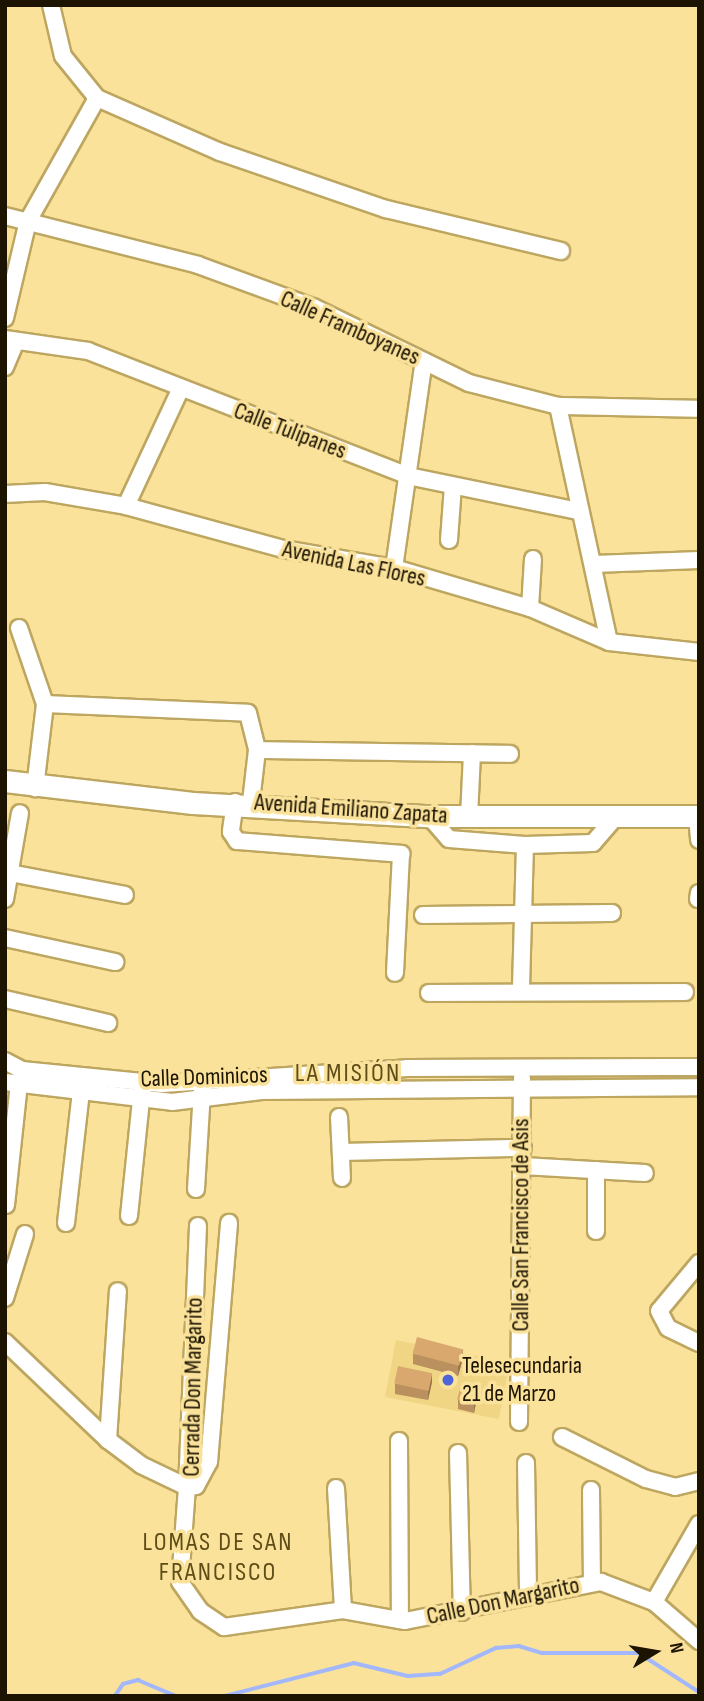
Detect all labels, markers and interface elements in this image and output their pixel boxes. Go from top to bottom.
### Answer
street label: Calle Framboyanes [276,284,424,372]
street label: Calle Tulipanes [230,396,350,466]
street label: Avenida Las Flores [280,535,428,593]
street label: Avenida Emiliano Zapata [253,788,449,830]
district label: LA MISIÓN [296,1058,400,1090]
street label: Calle Dominicos [140,1060,268,1094]
street label: Calle San Francisco de Asis [507,1118,535,1332]
street label: Cerrada Don Margarito [177,1297,209,1477]
place label: Telesecundaria 21 de Marzo [462,1352,582,1408]
marker: Telesecundaria 21 de Marzo [440,1372,456,1388]
district label: LOMAS DE SAN FRANCISCO [144,1527,292,1588]
street label: Calle Don Margarito [424,1571,582,1631]
north arrow [620,1617,690,1687]
text: N [664,1641,688,1655]

